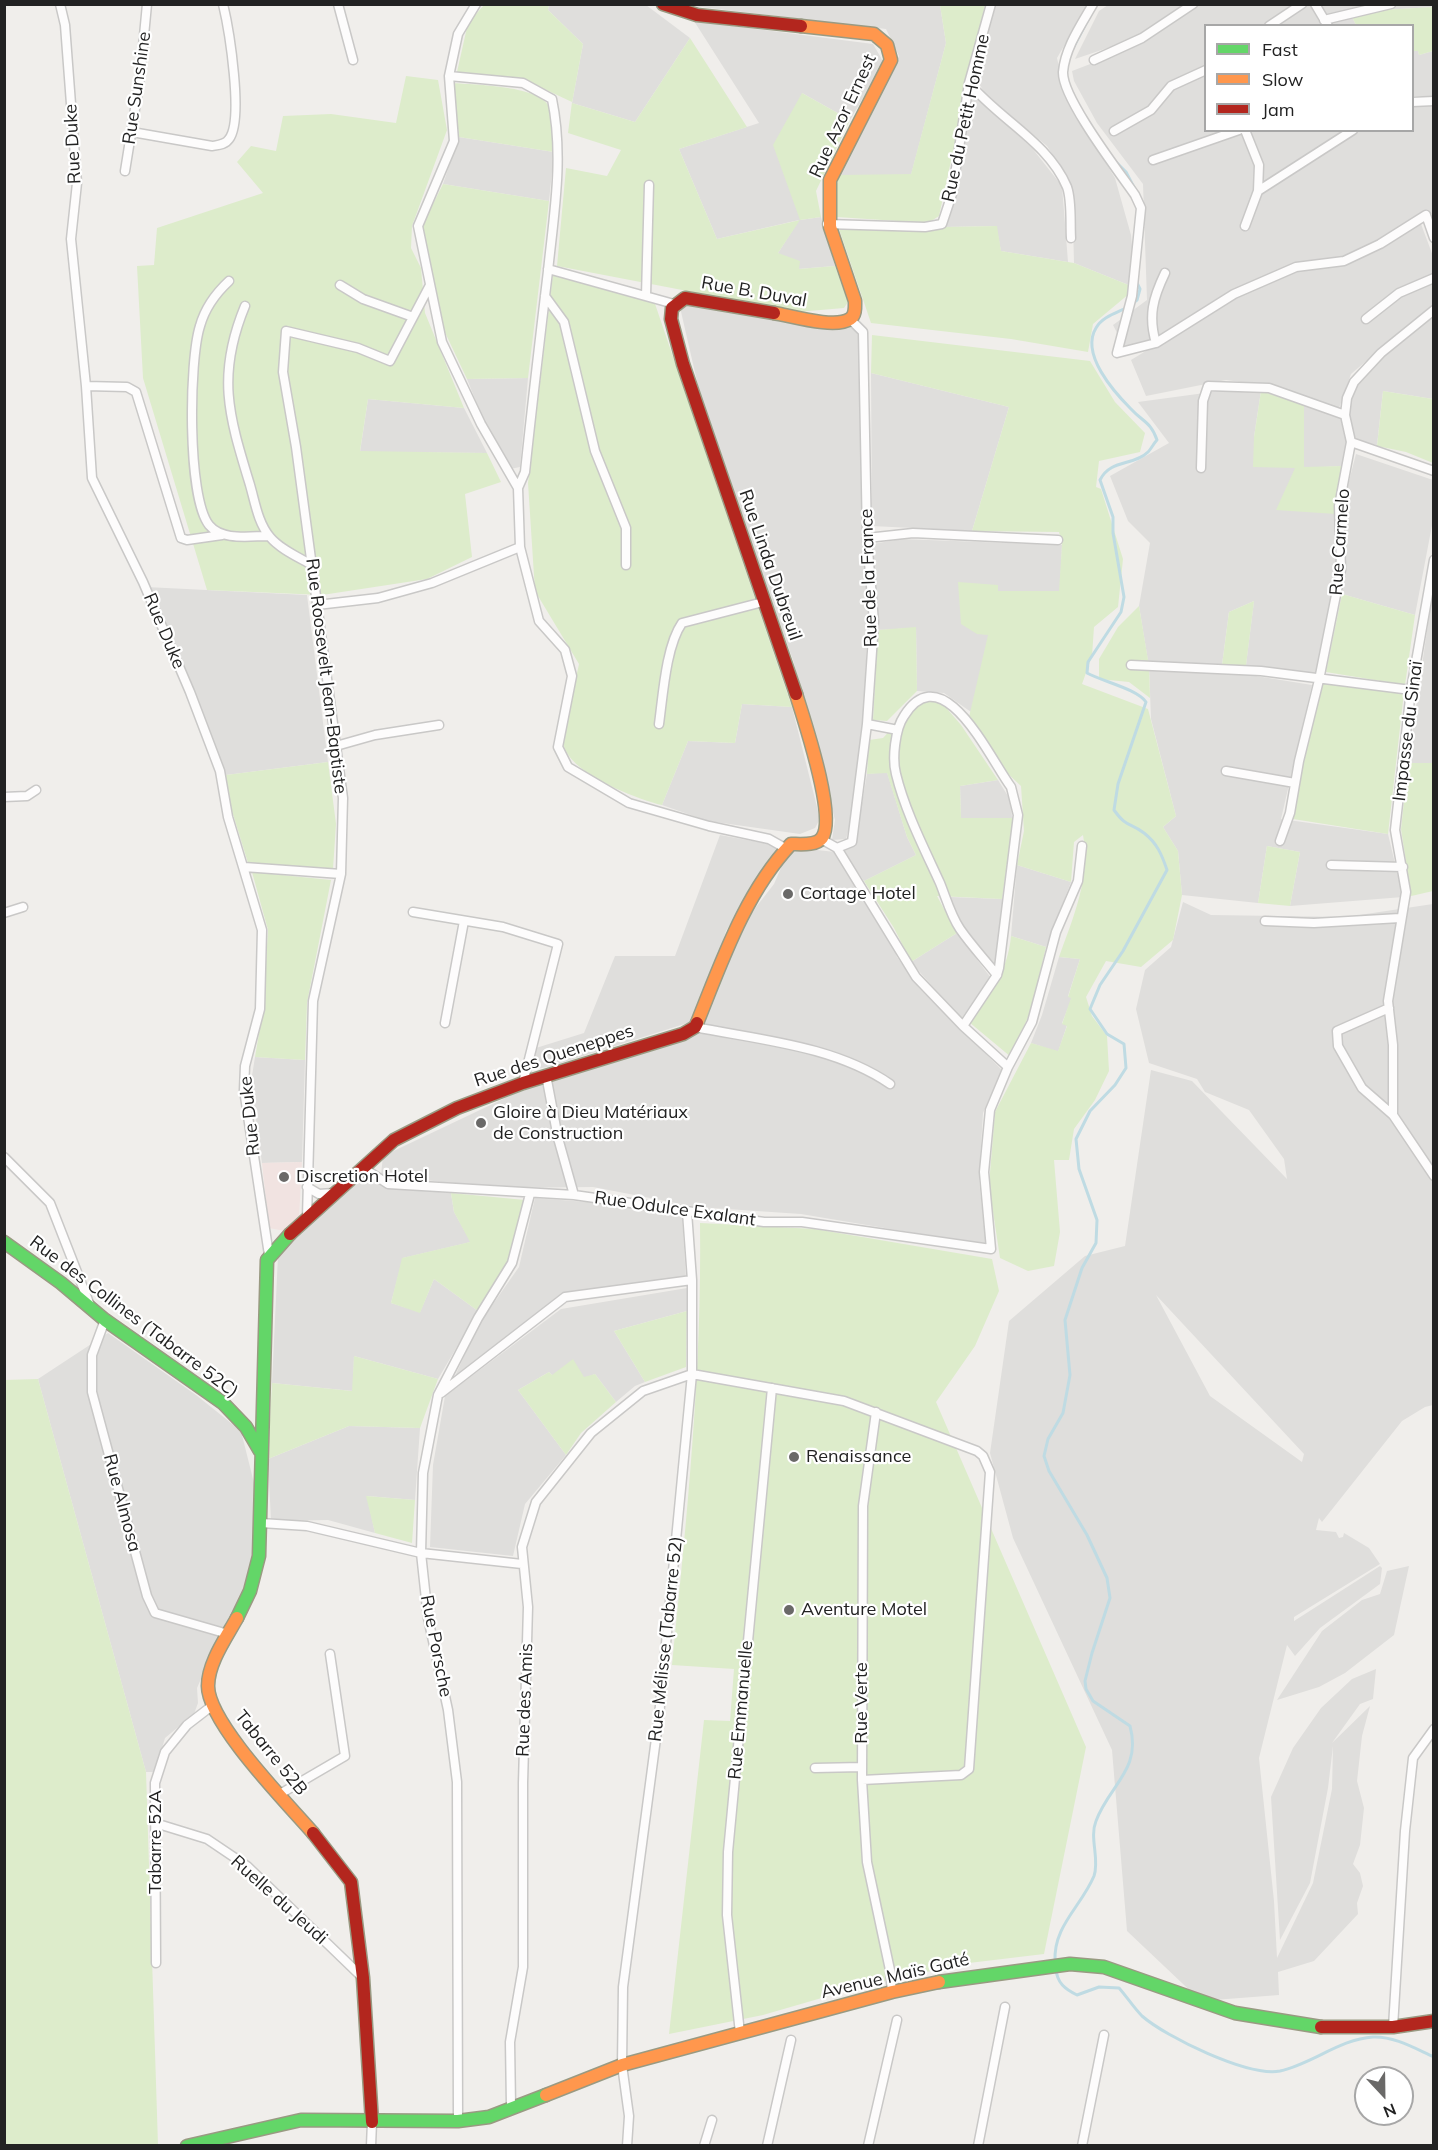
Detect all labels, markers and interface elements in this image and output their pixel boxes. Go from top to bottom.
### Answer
legend [1204,24,1414,132]
street label: Rue Sunshine [118,30,156,146]
street label: Rue du Petit Homme [938,32,994,204]
text: Fast [1262,38,1298,61]
street label: Rue Azor Ernest [805,51,881,181]
text: Slow [1262,68,1303,91]
text: Jam [1262,98,1295,121]
street label: Rue Duke [60,103,86,185]
street label: Rue B. Duval [700,272,808,312]
street label: Rue Linda Dubreuil [734,487,806,643]
street label: Rue Carmelo [1325,488,1355,596]
street label: Rue de la France [856,508,882,648]
street label: Rue Roosevelt Jean-Baptiste [301,557,351,795]
street label: Rue Duke [138,590,190,672]
street label: Impasse du Sinaï [1389,659,1427,803]
place label: Cortage Hotel [800,883,916,905]
marker: Cortage Hotel [781,887,795,901]
street label: Rue des Queneppes [472,1020,636,1092]
street label: Rue Duke [235,1075,265,1157]
place label: Gloire à Dieu Matériaux de Construction [493,1102,688,1144]
marker: Gloire à Dieu Matériaux de Construction [474,1116,488,1130]
place label: Discretion Hotel [296,1166,428,1188]
marker: Discretion Hotel [277,1170,291,1184]
street label: Rue Odulce Exalant [593,1187,757,1231]
street label: Rue des Collines (Tabarre 52C) [25,1231,243,1403]
place label: Renaissance [806,1446,911,1468]
marker: Renaissance [787,1450,801,1464]
street label: Rue Almosa [99,1452,145,1554]
street label: Rue Mélisse (Tabarre 52) [644,1535,688,1743]
street label: Rue Porsche [416,1593,456,1699]
place label: Aventure Motel [801,1599,927,1621]
marker: Aventure Motel [782,1603,796,1617]
street label: Rue Emmanuelle [724,1640,758,1780]
street label: Rue des Amis [512,1643,538,1757]
street label: Rue Verte [851,1662,873,1744]
street label: Tabarre 52B [230,1706,312,1800]
street label: Tabarre 52A [145,1790,167,1894]
street label: Ruelle du Jeudi [226,1851,332,1949]
street label: Avenue Maïs Gaté [819,1948,971,2004]
north arrow [1354,2066,1414,2126]
text: N [1381,2099,1399,2122]

